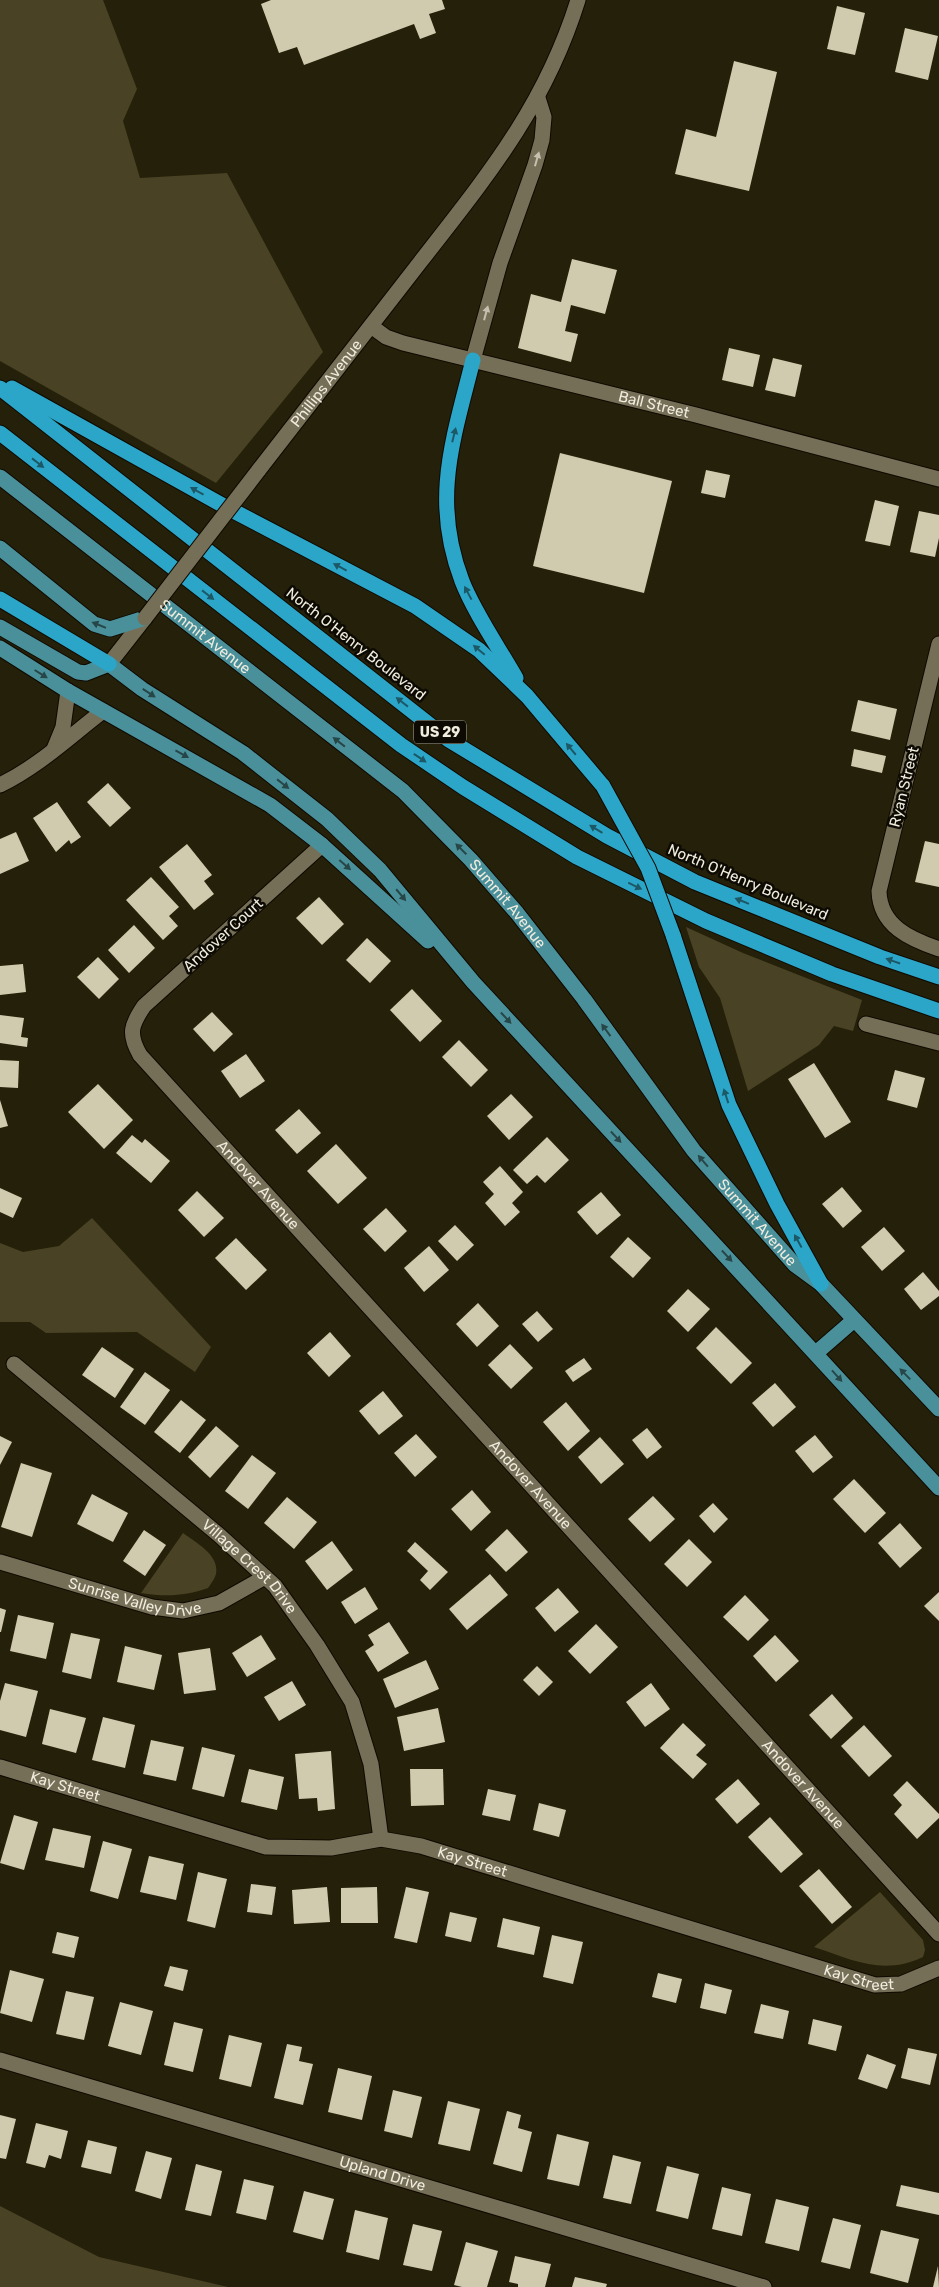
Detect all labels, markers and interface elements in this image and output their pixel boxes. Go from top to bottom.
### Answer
one-way arrow [533,152,541,167]
one-way arrow [482,306,490,321]
street label: Phillips Avenue [287,336,366,431]
street label: Ball Street [616,387,691,422]
one-way arrow [451,428,459,443]
one-way arrow [32,458,45,468]
one-way arrow [189,487,204,495]
one-way arrow [333,563,347,571]
street label: North O'Henry Boulevard [282,584,430,704]
one-way arrow [464,586,472,600]
one-way arrow [201,590,215,600]
street label: Summit Avenue [156,596,254,678]
one-way arrow [92,620,106,628]
one-way arrow [473,645,486,656]
one-way arrow [35,669,48,678]
one-way arrow [142,688,155,698]
one-way arrow [396,697,409,708]
road number: US 29 [414,720,466,744]
one-way arrow [333,736,346,747]
one-way arrow [565,743,577,755]
street label: Ryan Street [885,745,923,829]
one-way arrow [176,750,189,759]
one-way arrow [413,753,427,763]
one-way arrow [276,779,289,790]
one-way arrow [590,825,603,834]
street label: North O'Henry Boulevard [665,840,831,924]
one-way arrow [455,844,467,856]
street label: Summit Avenue [466,856,550,952]
one-way arrow [338,860,351,871]
one-way arrow [628,882,642,890]
one-way arrow [395,889,407,901]
street label: Andover Court [179,894,267,976]
one-way arrow [735,896,749,904]
one-way arrow [885,957,900,965]
one-way arrow [500,1011,512,1023]
one-way arrow [601,1023,611,1037]
one-way arrow [722,1088,729,1103]
one-way arrow [610,1131,622,1143]
street label: Andover Avenue [213,1137,303,1233]
one-way arrow [698,1154,709,1167]
street label: Summit Avenue [714,1175,801,1270]
one-way arrow [793,1235,802,1248]
one-way arrow [721,1250,733,1262]
one-way arrow [899,1368,911,1380]
one-way arrow [831,1369,843,1381]
street label: Andover Avenue [486,1436,576,1533]
street label: Village Crest Drive [198,1516,301,1617]
street label: Sunrise Valley Drive [66,1574,203,1620]
street label: Andover Avenue [758,1736,848,1833]
street label: Kay Street [28,1768,102,1806]
street label: Kay Street [435,1843,510,1881]
street label: Kay Street [822,1961,894,1994]
street label: Upland Drive [337,2152,428,2195]

